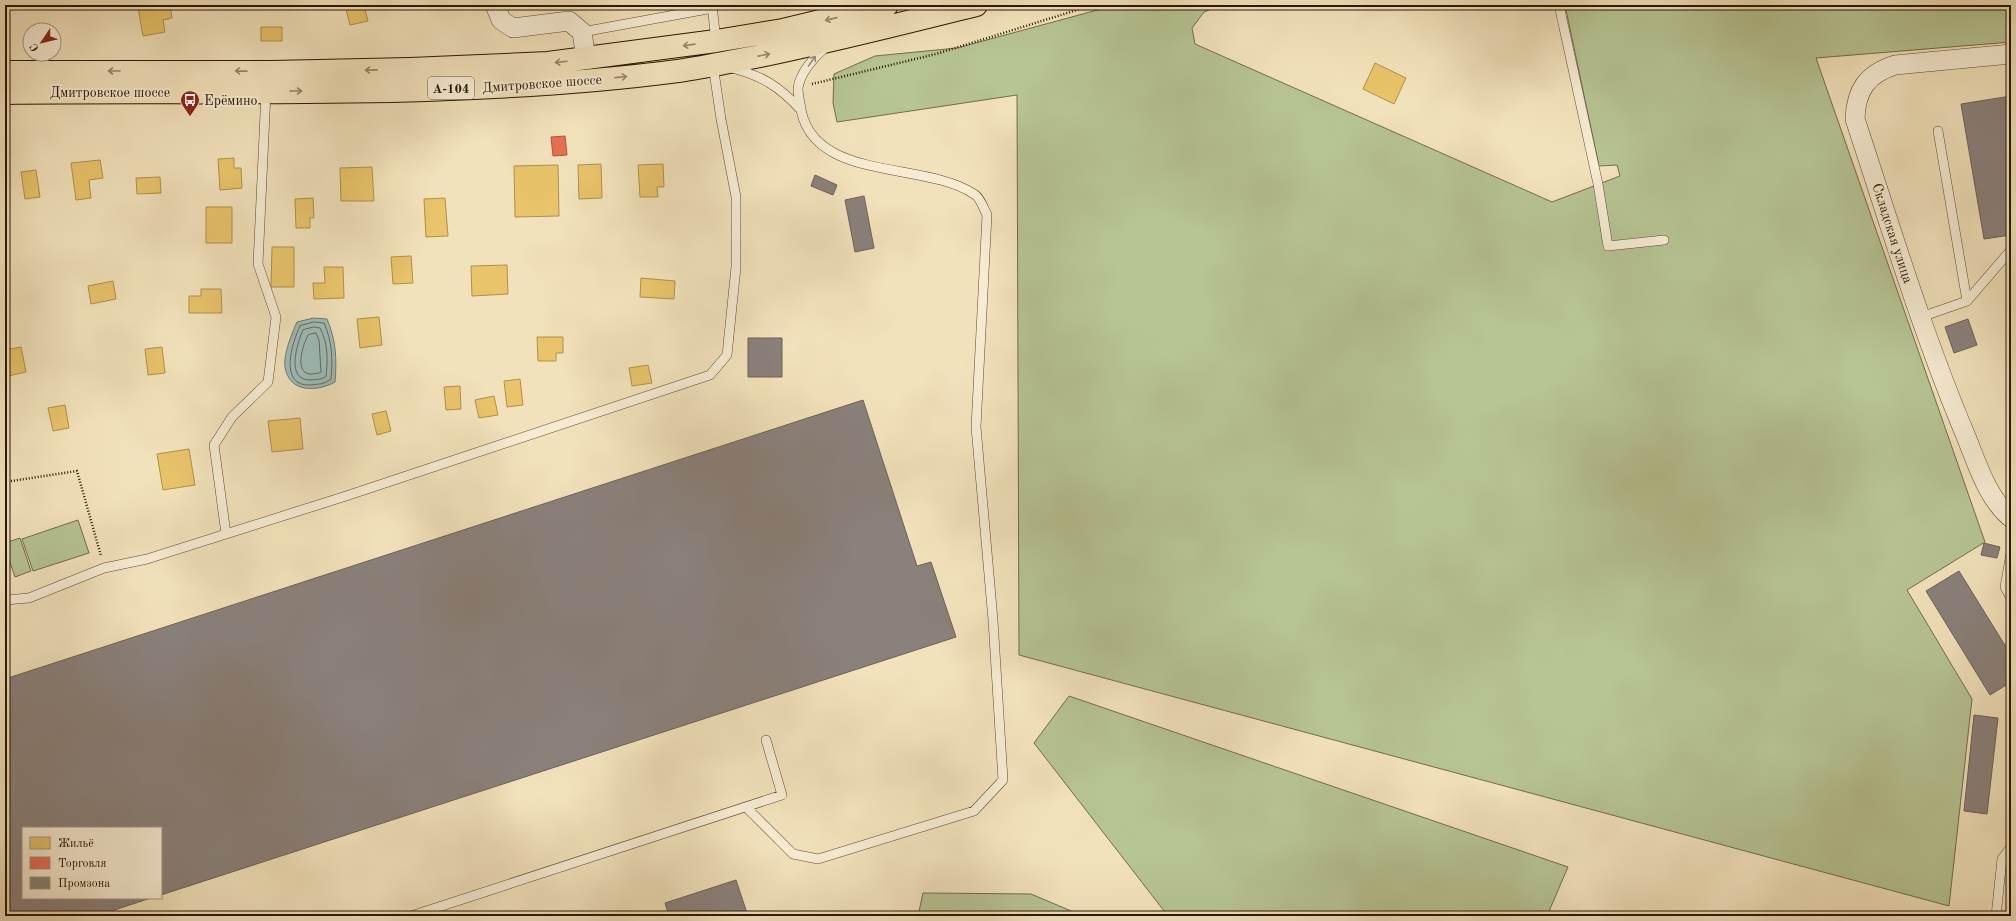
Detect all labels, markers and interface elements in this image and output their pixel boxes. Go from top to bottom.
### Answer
one-way arrow [825,15,838,23]
north arrow [22,22,62,62]
text: С [28,41,42,53]
one-way arrow [683,41,696,49]
one-way arrow [757,51,770,59]
one-way arrow [808,55,816,66]
one-way arrow [554,58,567,65]
one-way arrow [365,66,378,73]
one-way arrow [108,67,121,75]
one-way arrow [235,67,248,75]
street label: Дмитровское шоссе [482,73,603,95]
one-way arrow [614,73,627,81]
road number: А-104 [428,77,474,99]
street label: Дмитровское шоссе [50,86,170,100]
one-way arrow [289,87,302,95]
bus stop icon: Ерёмино [179,89,201,117]
place label: Ерёмино [204,94,258,108]
street label: Складская улица [1869,182,1915,285]
legend [22,827,162,899]
text: Жильё [58,838,94,850]
text: Торговля [58,858,107,870]
text: Промзона [58,878,110,890]

